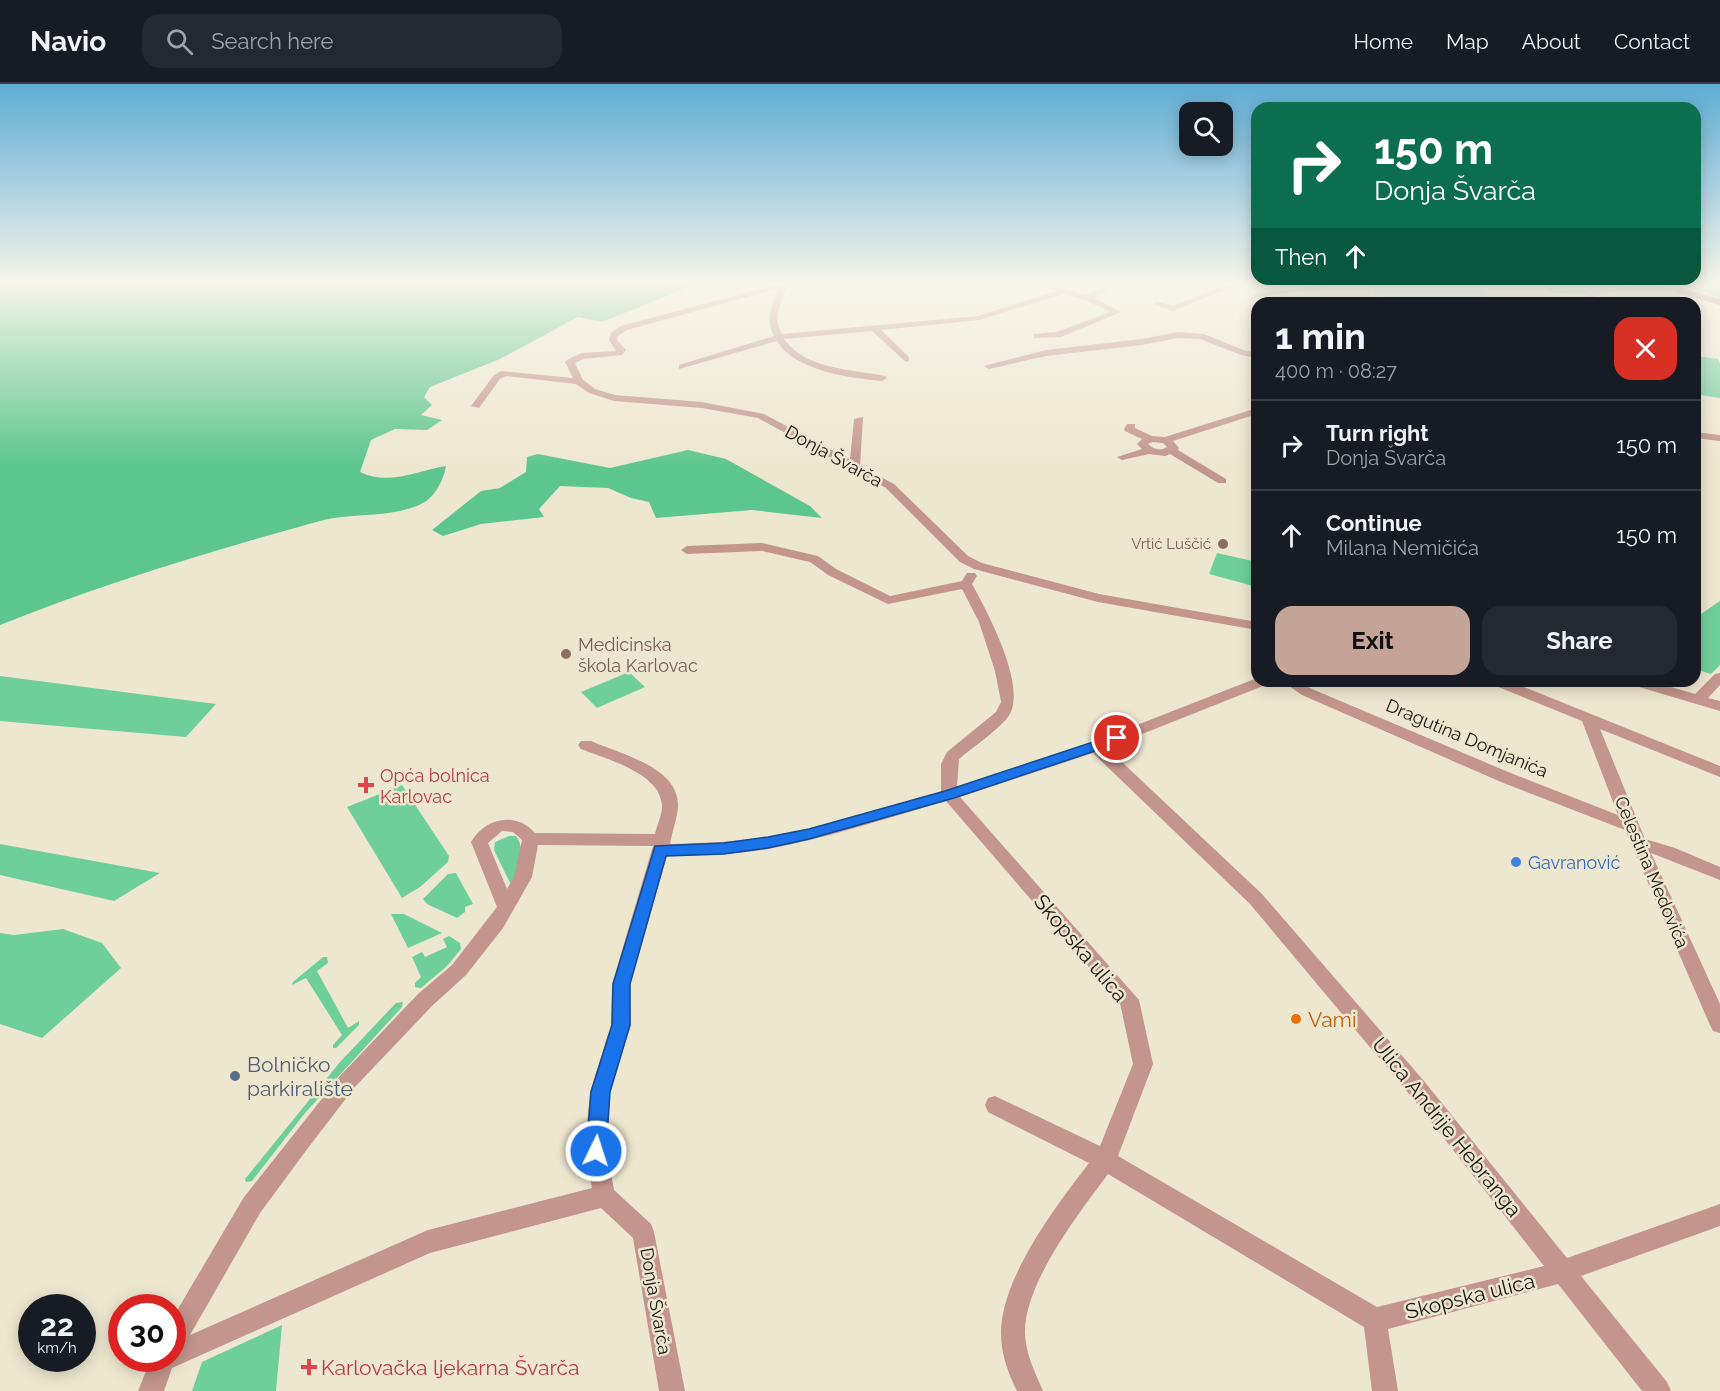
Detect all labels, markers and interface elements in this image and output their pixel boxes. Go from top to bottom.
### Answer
search box [142,14,562,68]
text: Navio [30,25,106,58]
icon: search [163,25,196,58]
text: Search here [211,28,333,54]
text: Home [1354,29,1413,54]
text: Map [1446,29,1489,54]
text: About [1522,29,1581,54]
text: Contact [1614,29,1690,54]
map controls [1179,102,1233,156]
button: search [1179,102,1233,156]
text: 150 m [1374,125,1493,174]
icon: right [1275,126,1353,204]
text: Donja Švarča [1374,175,1536,206]
icon: ahead [1339,240,1372,273]
text: Then [1275,244,1327,270]
text: 1 min [1275,315,1366,357]
button: close [1614,317,1677,380]
text: 400 m · 08:27 [1275,359,1397,383]
street label: Donja Švarča [782,420,887,491]
text: Turn right [1326,420,1429,446]
icon: right [1275,429,1308,462]
text: 150 m [1616,432,1677,458]
text: Donja Švarča [1326,446,1446,470]
text: Continue [1326,510,1422,536]
icon: ahead [1275,519,1308,552]
text: 150 m [1616,522,1677,548]
place label: Vrtić Luščić [1131,535,1211,553]
text: Milana Nemičića [1326,536,1479,560]
marker: Vrtić Luščić [1216,537,1230,551]
button: Exit [1275,606,1470,675]
button: Share [1482,606,1677,675]
place label: Medicinska škola Karlovac [578,634,698,676]
marker: Medicinska škola Karlovac [559,647,573,661]
street label: Dragutina Domjanića [1383,694,1551,782]
pin [1091,712,1142,763]
icon: arrive [1100,721,1133,754]
place label: Opća bolnica Karlovac [380,765,490,807]
marker: Opća bolnica Karlovac [357,776,375,794]
street label: Celestina Medovića [1611,793,1693,951]
place label: Gavranović [1528,852,1620,873]
marker: Gavranović [1509,855,1523,869]
street label: Skopska ulica [1029,889,1133,1007]
place label: Vami [1308,1007,1357,1032]
marker: Vami [1289,1012,1303,1026]
street label: Ulica Andrije Hebranga [1367,1032,1527,1222]
place label: Bolničko parkiralište [247,1052,353,1101]
marker: Bolničko parkiralište [228,1069,242,1083]
position arrow [564,1119,628,1183]
street label: Donja Švarča [636,1246,677,1356]
street label: Skopska ulica [1403,1268,1537,1324]
speed limit sign: 30 [108,1294,186,1372]
text: 22 [40,1308,74,1343]
text: km/h [37,1339,77,1357]
place label: Karlovačka ljekarna Švarča [321,1355,579,1380]
marker: Karlovačka ljekarna Švarča [302,1360,316,1374]

